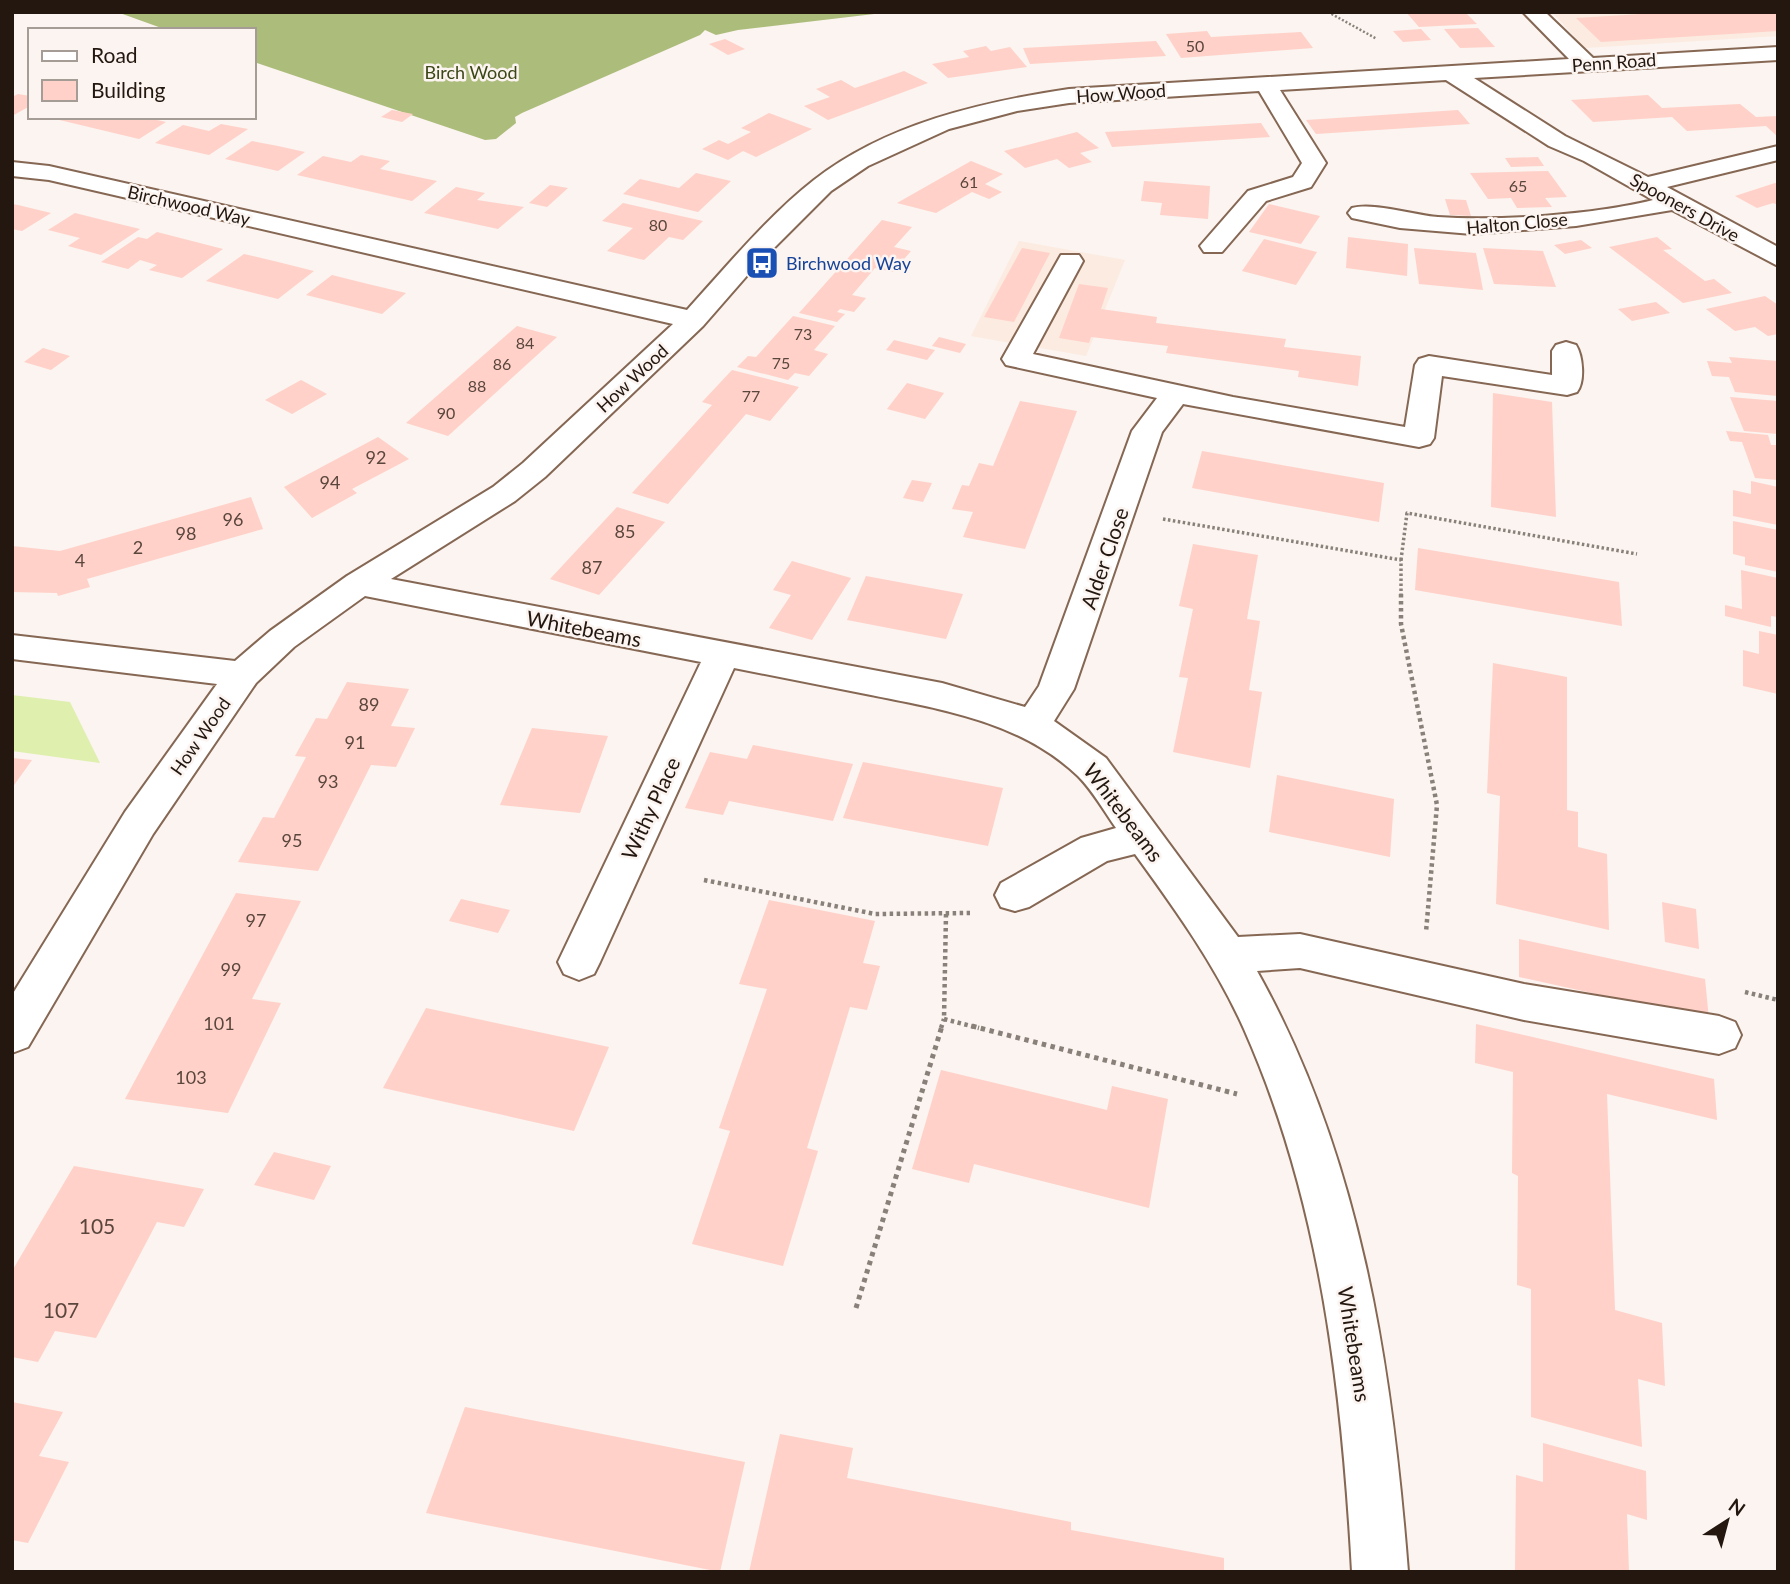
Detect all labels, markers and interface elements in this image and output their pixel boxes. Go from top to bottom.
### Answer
legend [28,28,256,119]
house number: 50 [1186,36,1204,55]
text: Road [91,42,138,67]
street label: Penn Road [1571,48,1657,76]
park label: Birch Wood [424,61,518,83]
text: Building [91,77,166,102]
street label: How Wood [1075,79,1167,107]
street label: Spooners Drive [1627,168,1743,246]
house number: 61 [960,172,978,191]
house number: 65 [1509,176,1527,195]
street label: Birchwood Way [126,180,253,230]
street label: Halton Close [1465,208,1569,238]
house number: 80 [649,215,667,234]
bus stop icon: Birchwood Way [743,244,781,282]
place label: Birchwood Way [786,252,912,274]
house number: 73 [794,324,812,343]
house number: 84 [516,333,534,352]
street label: How Wood [592,339,672,417]
house number: 75 [772,353,790,372]
house number: 86 [493,354,511,373]
house number: 88 [468,376,486,395]
house number: 77 [742,386,760,405]
house number: 90 [437,403,455,422]
house number: 92 [366,446,386,468]
house number: 94 [320,471,340,493]
street label: Alder Close [1075,504,1133,612]
house number: 96 [223,508,243,530]
house number: 85 [615,520,635,542]
house number: 98 [176,522,196,544]
house number: 2 [133,536,143,558]
house number: 4 [75,549,85,571]
house number: 87 [582,556,602,578]
street label: Whitebeams [524,605,644,651]
street label: How Wood [165,693,235,779]
house number: 89 [359,693,379,715]
house number: 91 [345,731,365,753]
street label: Withy Place [615,753,685,863]
street label: Whitebeams [1079,758,1169,866]
house number: 93 [318,770,338,792]
house number: 95 [282,829,302,851]
house number: 97 [246,909,266,931]
house number: 99 [221,958,241,980]
house number: 101 [203,1012,235,1034]
house number: 103 [175,1066,207,1088]
house number: 105 [79,1213,115,1238]
street label: Whitebeams [1334,1284,1376,1404]
house number: 107 [43,1297,79,1322]
north arrow [1692,1486,1762,1556]
text: N [1725,1493,1750,1520]

